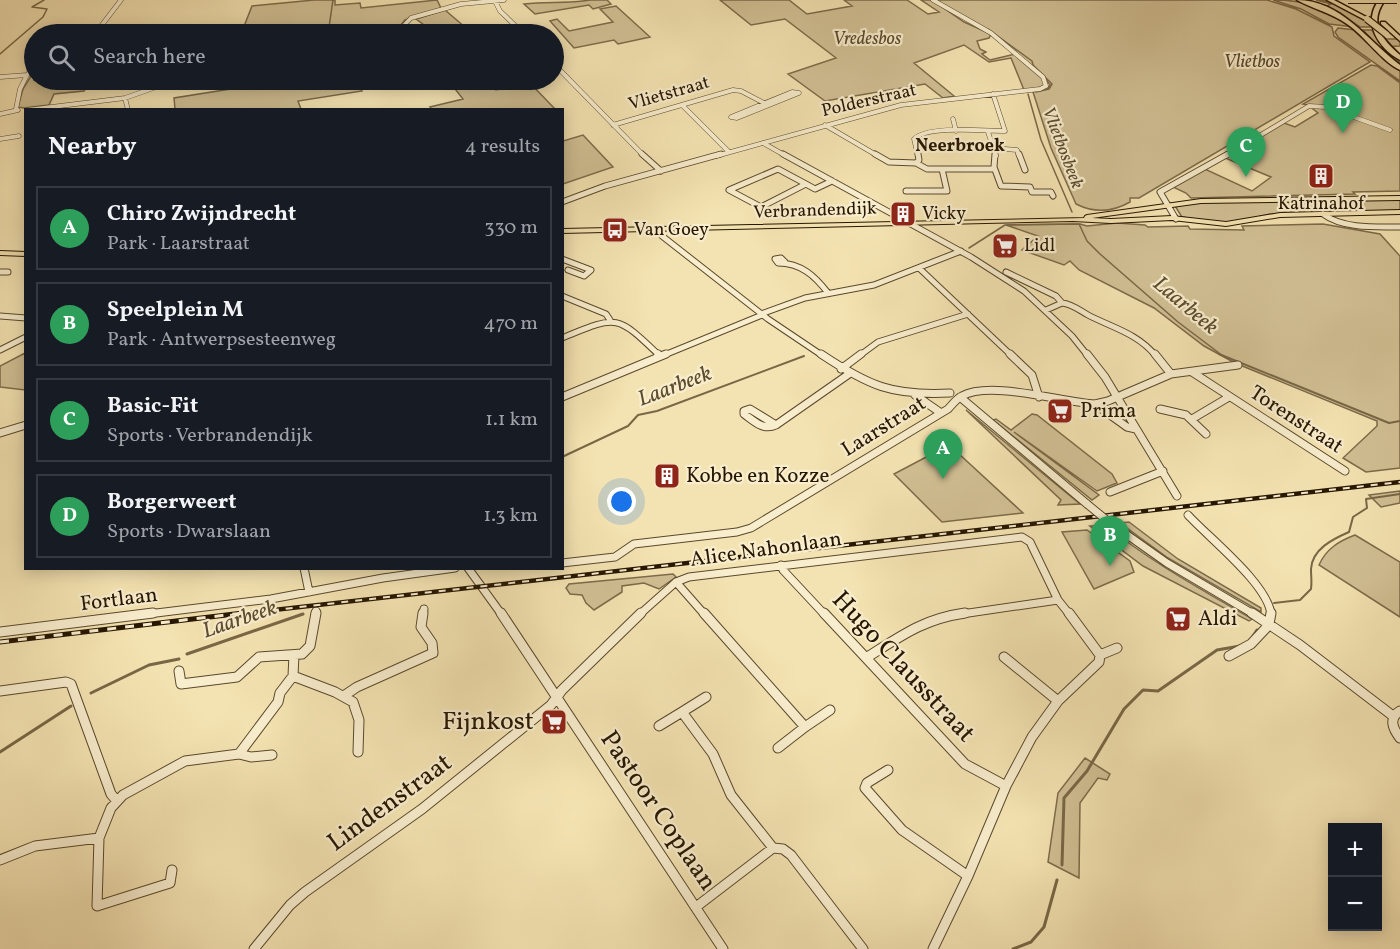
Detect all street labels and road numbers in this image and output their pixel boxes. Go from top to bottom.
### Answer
street label: Vlietstraat [625,70,713,118]
street label: Polderstraat [819,78,919,124]
street label: Verbrandendijk [753,196,877,226]
street label: Torenstraat [1243,379,1349,461]
street label: Laarstraat [836,390,932,464]
street label: Alice Nahonlaan [688,525,844,575]
street label: Fortlaan [79,581,159,619]
street label: Hugo Clausstraat [823,583,983,751]
street label: Pastoor Coplaan [591,724,725,898]
street label: Lindenstraat [320,745,460,861]

